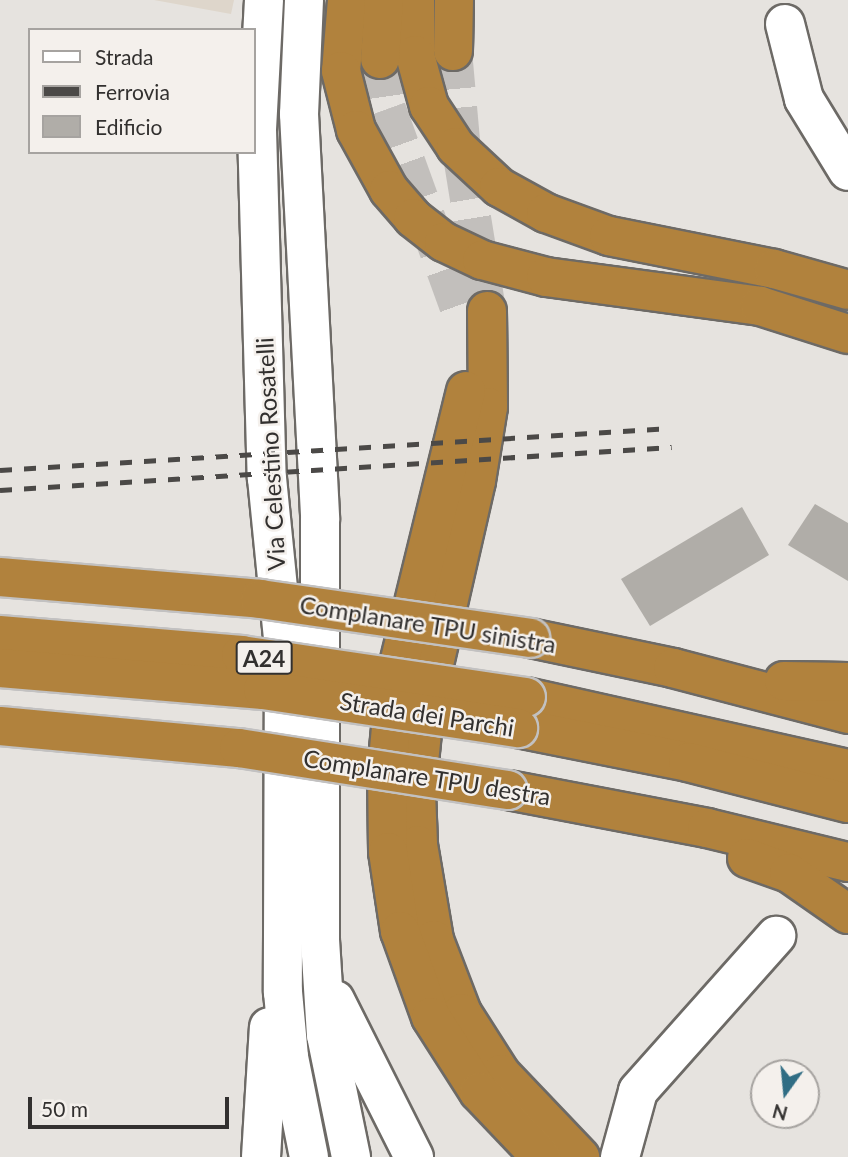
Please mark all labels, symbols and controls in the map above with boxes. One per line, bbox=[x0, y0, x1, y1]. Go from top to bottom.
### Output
legend bbox=[28, 28, 256, 154]
text: Strada bbox=[95, 44, 154, 69]
text: Ferrovia bbox=[95, 79, 170, 104]
text: Edificio bbox=[95, 114, 162, 139]
street label: Via Celestino Rosatelli bbox=[250, 337, 290, 571]
street label: Complanare TPU sinistra bbox=[297, 589, 559, 659]
road number: A24 bbox=[234, 638, 294, 678]
street label: Strada dei Parchi bbox=[338, 686, 516, 742]
street label: Complanare TPU destra bbox=[301, 743, 553, 811]
north arrow bbox=[750, 1059, 820, 1129]
scale bar bbox=[32, 1084, 233, 1128]
text: 50 m bbox=[41, 1096, 88, 1121]
text: N bbox=[770, 1100, 790, 1126]

